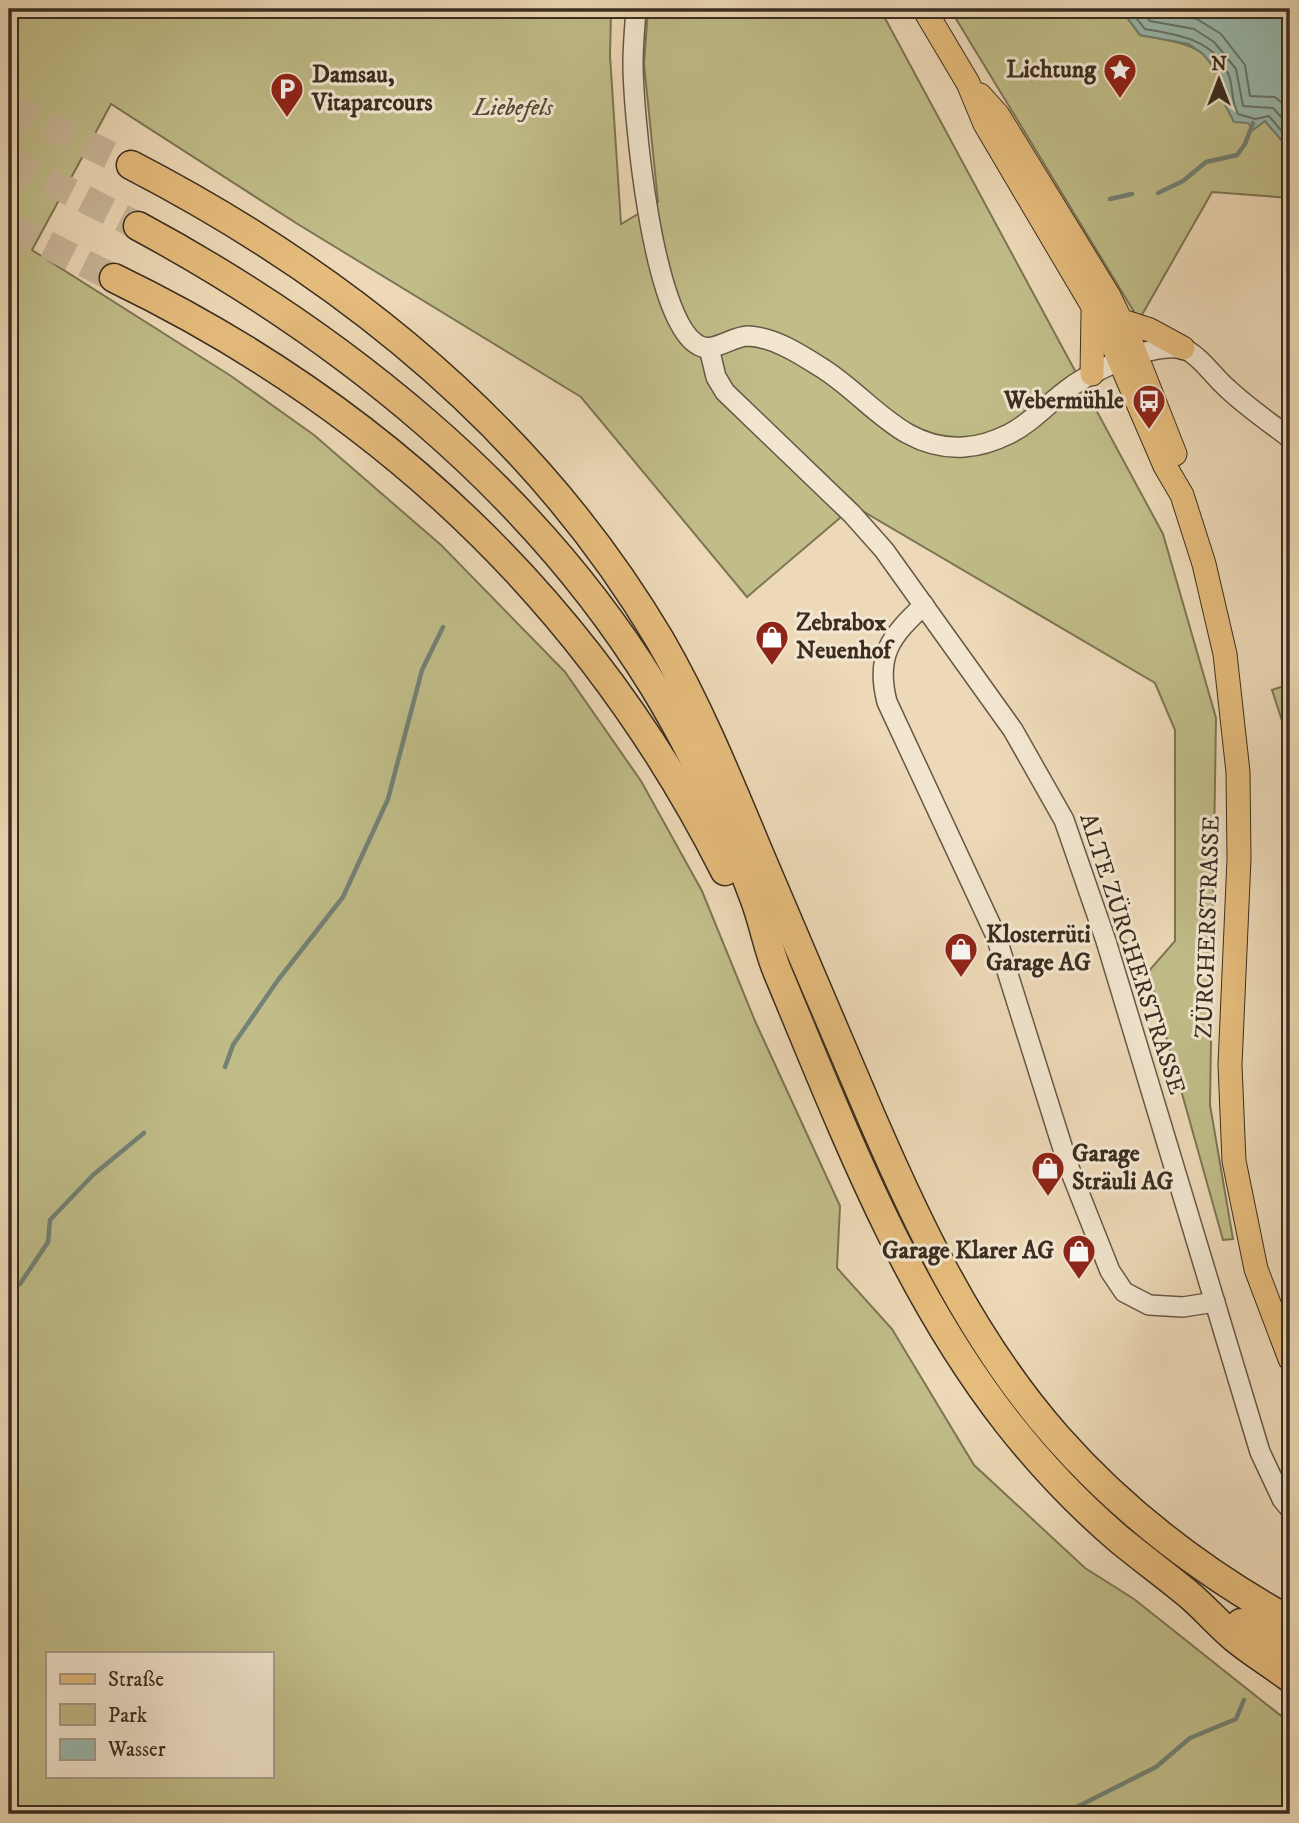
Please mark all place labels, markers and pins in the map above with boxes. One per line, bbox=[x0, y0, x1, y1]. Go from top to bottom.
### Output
place icon: Lichtung bbox=[1101, 51, 1139, 100]
place label: Lichtung bbox=[1006, 55, 1097, 85]
place label: Damsau, Vitaparcours bbox=[311, 60, 433, 118]
parking icon: Damsau, Vitaparcours bbox=[268, 70, 306, 119]
bus stop icon: Webermühle bbox=[1130, 382, 1168, 431]
place label: Webermühle bbox=[1003, 386, 1124, 416]
place label: Zebrabox Neuenhof bbox=[796, 608, 895, 666]
shop icon: Zebrabox Neuenhof bbox=[753, 618, 791, 667]
place label: Klosterrüti Garage AG bbox=[986, 920, 1091, 978]
shop icon: Klosterrüti Garage AG bbox=[942, 930, 980, 979]
place label: Garage Sträuli AG bbox=[1072, 1139, 1174, 1197]
shop icon: Garage Sträuli AG bbox=[1029, 1149, 1067, 1198]
shop icon: Garage Klarer AG bbox=[1060, 1232, 1098, 1281]
place label: Garage Klarer AG bbox=[882, 1236, 1054, 1266]

